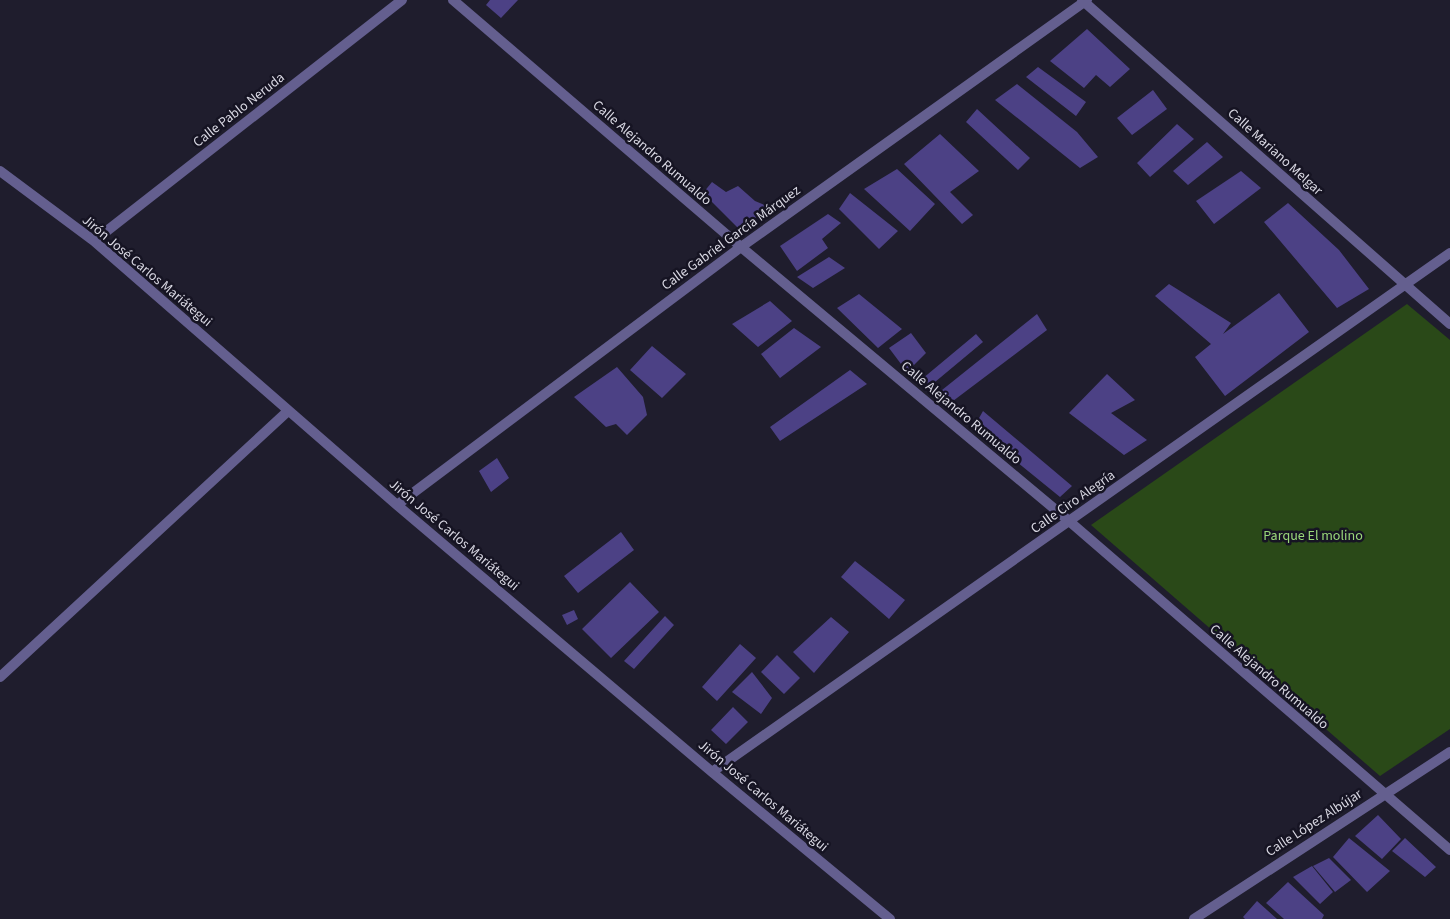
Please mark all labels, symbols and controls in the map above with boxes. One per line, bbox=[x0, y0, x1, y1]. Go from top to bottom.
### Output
street label: Calle Pablo Neruda bbox=[189, 68, 289, 152]
street label: Calle Alejandro Rumualdo bbox=[588, 96, 716, 210]
street label: Calle Mariano Melgar bbox=[1223, 104, 1327, 200]
street label: Calle Gabriel García Márquez bbox=[657, 181, 805, 295]
street label: Jirón José Carlos Mariátegui bbox=[78, 211, 216, 331]
street label: Calle Alejandro Rumualdo bbox=[896, 357, 1026, 469]
street label: Calle Ciro Alegría bbox=[1027, 465, 1119, 539]
street label: Jirón José Carlos Mariátegui bbox=[385, 475, 523, 595]
park label: Parque El molino bbox=[1263, 526, 1363, 546]
street label: Calle Alejandro Rumualdo bbox=[1205, 620, 1333, 734]
street label: Jirón José Carlos Mariátegui bbox=[694, 736, 832, 856]
street label: Calle López Albújar bbox=[1262, 784, 1366, 862]

